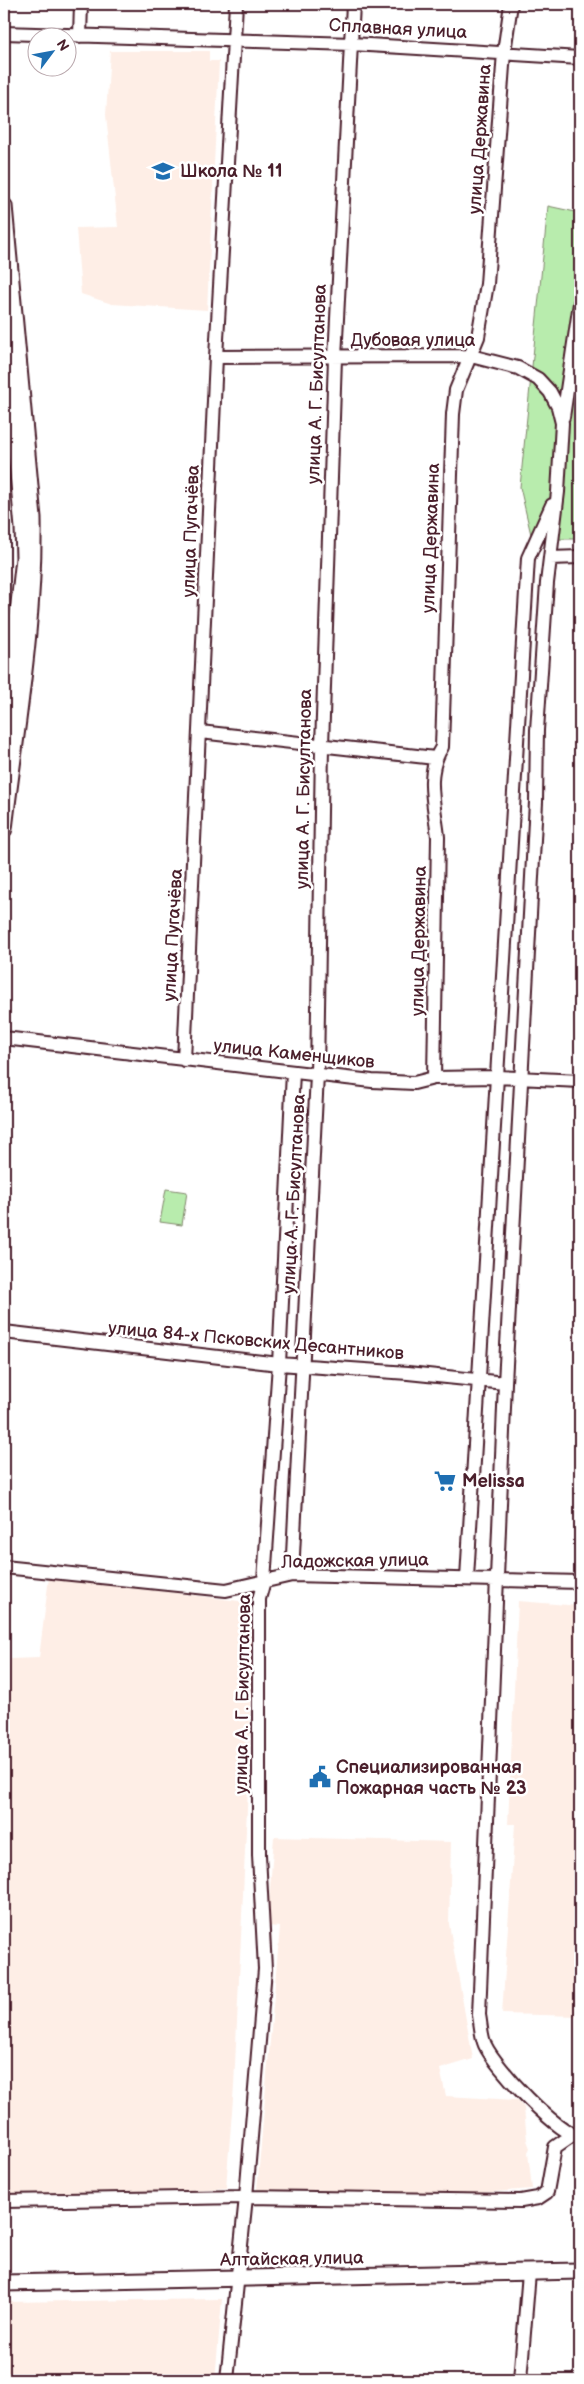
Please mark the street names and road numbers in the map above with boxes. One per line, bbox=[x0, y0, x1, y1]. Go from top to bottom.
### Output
street label: Сплавная улица bbox=[328, 15, 468, 43]
street label: улица Державина bbox=[464, 63, 496, 215]
street label: улица А. Г. Бисултанова bbox=[303, 283, 331, 485]
street label: Дубовая улица bbox=[350, 330, 476, 351]
street label: улица Державина bbox=[418, 462, 444, 614]
street label: улица Пугачёва bbox=[178, 464, 204, 598]
street label: улица А. Г. Бисултанова bbox=[292, 688, 316, 889]
street label: улица Державина bbox=[407, 865, 431, 1016]
street label: улица Пугачёва bbox=[159, 868, 187, 1002]
street label: улица Каменщиков bbox=[212, 1035, 376, 1073]
street label: улица А. Г. Бисултанова bbox=[278, 1093, 310, 1295]
street label: улица 84-х Псковских Десантников bbox=[107, 1318, 405, 1364]
street label: Ладожская улица bbox=[280, 1549, 429, 1573]
street label: улица А. Г. Бисултанова bbox=[231, 1593, 255, 1794]
street label: Алтайская улица bbox=[219, 2247, 364, 2271]

